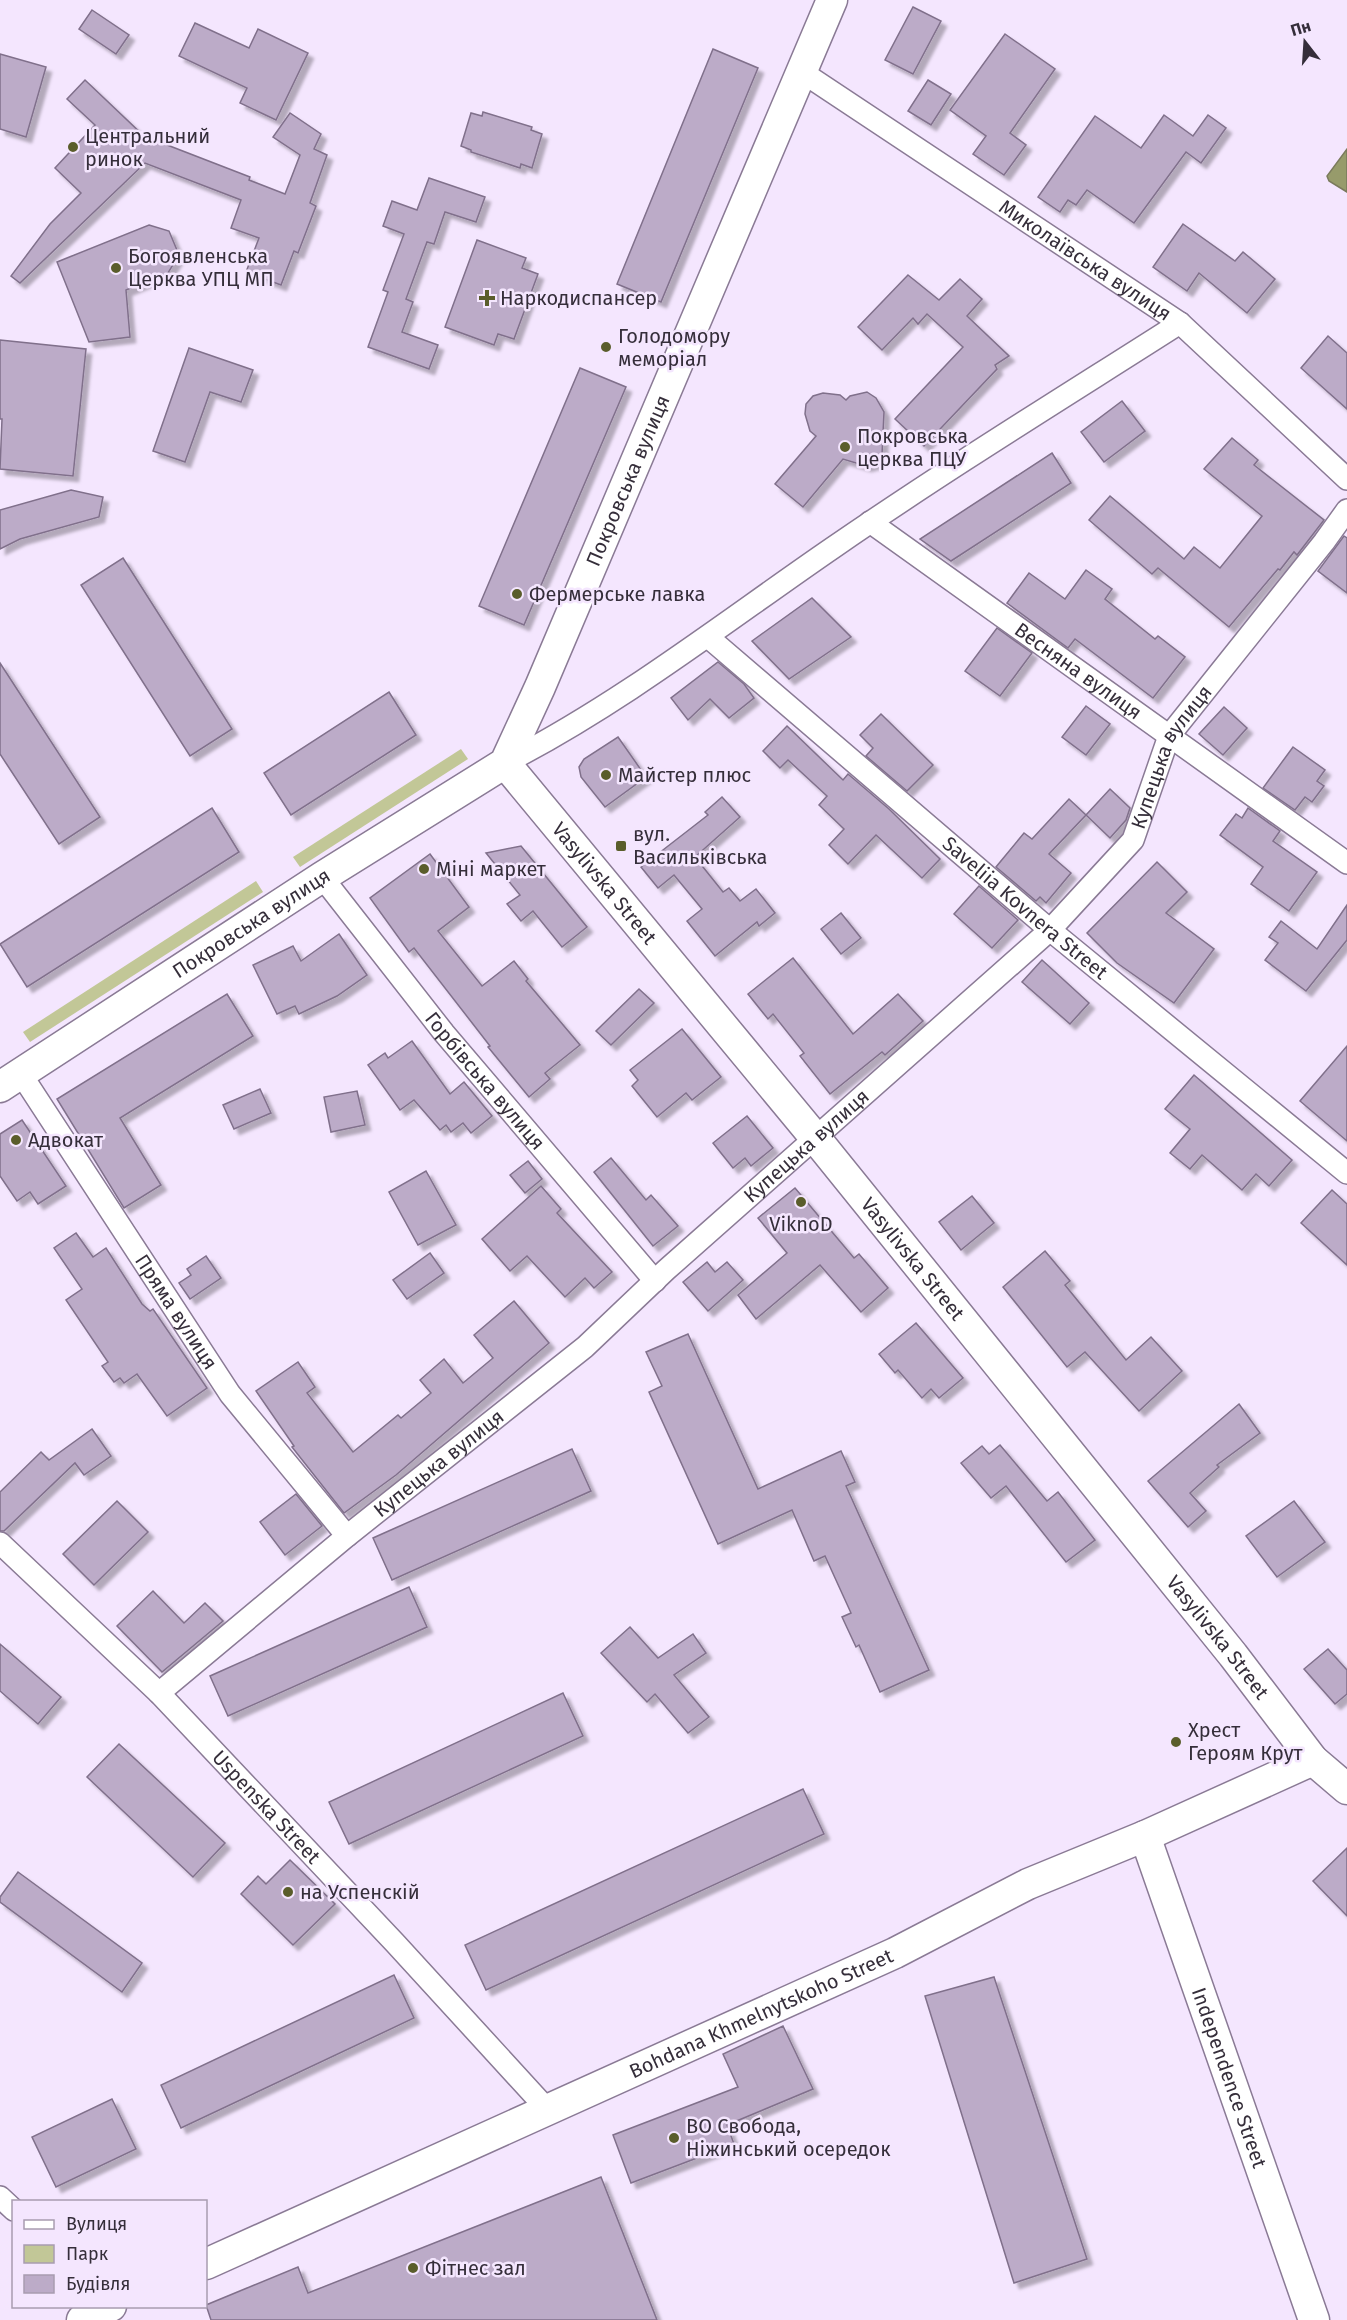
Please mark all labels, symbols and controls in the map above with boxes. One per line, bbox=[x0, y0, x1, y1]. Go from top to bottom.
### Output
north arrow bbox=[1275, 12, 1335, 72]
text: Пн bbox=[1288, 16, 1313, 40]
place label: Центральний ринок bbox=[85, 124, 210, 171]
marker: Центральний ринок bbox=[66, 140, 80, 154]
street label: Миколаївська вулиця bbox=[995, 194, 1176, 326]
place label: Богоявленська Церква УПЦ МП bbox=[128, 244, 274, 291]
marker: Богоявленська Церква УПЦ МП bbox=[109, 261, 123, 275]
place label: Наркодиспансер bbox=[500, 286, 657, 310]
marker: Наркодиспансер bbox=[478, 289, 496, 307]
place label: Голодомору меморіал bbox=[618, 324, 730, 371]
marker: Голодомору меморіал bbox=[599, 340, 613, 354]
street label: Покровська вулиця bbox=[581, 391, 675, 570]
place label: Покровська церква ПЦУ bbox=[857, 424, 968, 471]
marker: Покровська церква ПЦУ bbox=[838, 440, 852, 454]
place label: Фермерське лавка bbox=[529, 582, 705, 606]
marker: Фермерське лавка bbox=[510, 587, 524, 601]
street label: Весняна вулиця bbox=[1010, 617, 1146, 724]
street label: Купецька вулиця bbox=[1126, 680, 1217, 832]
place label: Майстер плюс bbox=[618, 763, 751, 787]
marker: Майстер плюс bbox=[599, 768, 613, 782]
street label: Vasylivska Street bbox=[547, 817, 662, 950]
place label: вул. Васильківська bbox=[633, 822, 768, 869]
street label: Saveliia Kovnera Street bbox=[938, 831, 1113, 985]
marker: вул. Васильківська bbox=[614, 839, 628, 853]
place label: Міні маркет bbox=[436, 857, 547, 881]
marker: Міні маркет bbox=[417, 862, 431, 876]
street label: Покровська вулиця bbox=[168, 863, 335, 983]
street label: Горбівська вулиця bbox=[420, 1007, 550, 1155]
street label: Купецька вулиця bbox=[739, 1084, 874, 1208]
place label: Адвокат bbox=[28, 1128, 104, 1152]
marker: Адвокат bbox=[9, 1133, 23, 1147]
street label: Vasylivska Street bbox=[856, 1193, 970, 1326]
marker: ViknoD bbox=[794, 1195, 808, 1209]
place label: ViknoD bbox=[769, 1212, 833, 1236]
street label: Пряма вулиця bbox=[130, 1250, 223, 1374]
street label: Купецька вулиця bbox=[369, 1404, 509, 1522]
street label: Vasylivska Street bbox=[1162, 1571, 1275, 1704]
place label: Хрест Героям Крут bbox=[1188, 1718, 1304, 1765]
marker: Хрест Героям Крут bbox=[1169, 1735, 1183, 1749]
street label: Uspenska Street bbox=[207, 1745, 326, 1869]
place label: на Успенскій bbox=[300, 1880, 420, 1904]
marker: на Успенскій bbox=[281, 1885, 295, 1899]
street label: Bohdana Khmelnytskoho Street bbox=[626, 1943, 897, 2083]
street label: Independence Street bbox=[1187, 1984, 1272, 2172]
place label: ВО Свобода, Ніжинський осередок bbox=[686, 2114, 891, 2161]
marker: ВО Свобода, Ніжинський осередок bbox=[667, 2131, 681, 2145]
legend bbox=[12, 2200, 207, 2308]
text: Вулиця bbox=[66, 2213, 127, 2235]
text: Парк bbox=[66, 2243, 109, 2265]
place label: Фітнес зал bbox=[425, 2256, 526, 2280]
marker: Фітнес зал bbox=[406, 2261, 420, 2275]
text: Будівля bbox=[66, 2273, 130, 2295]

